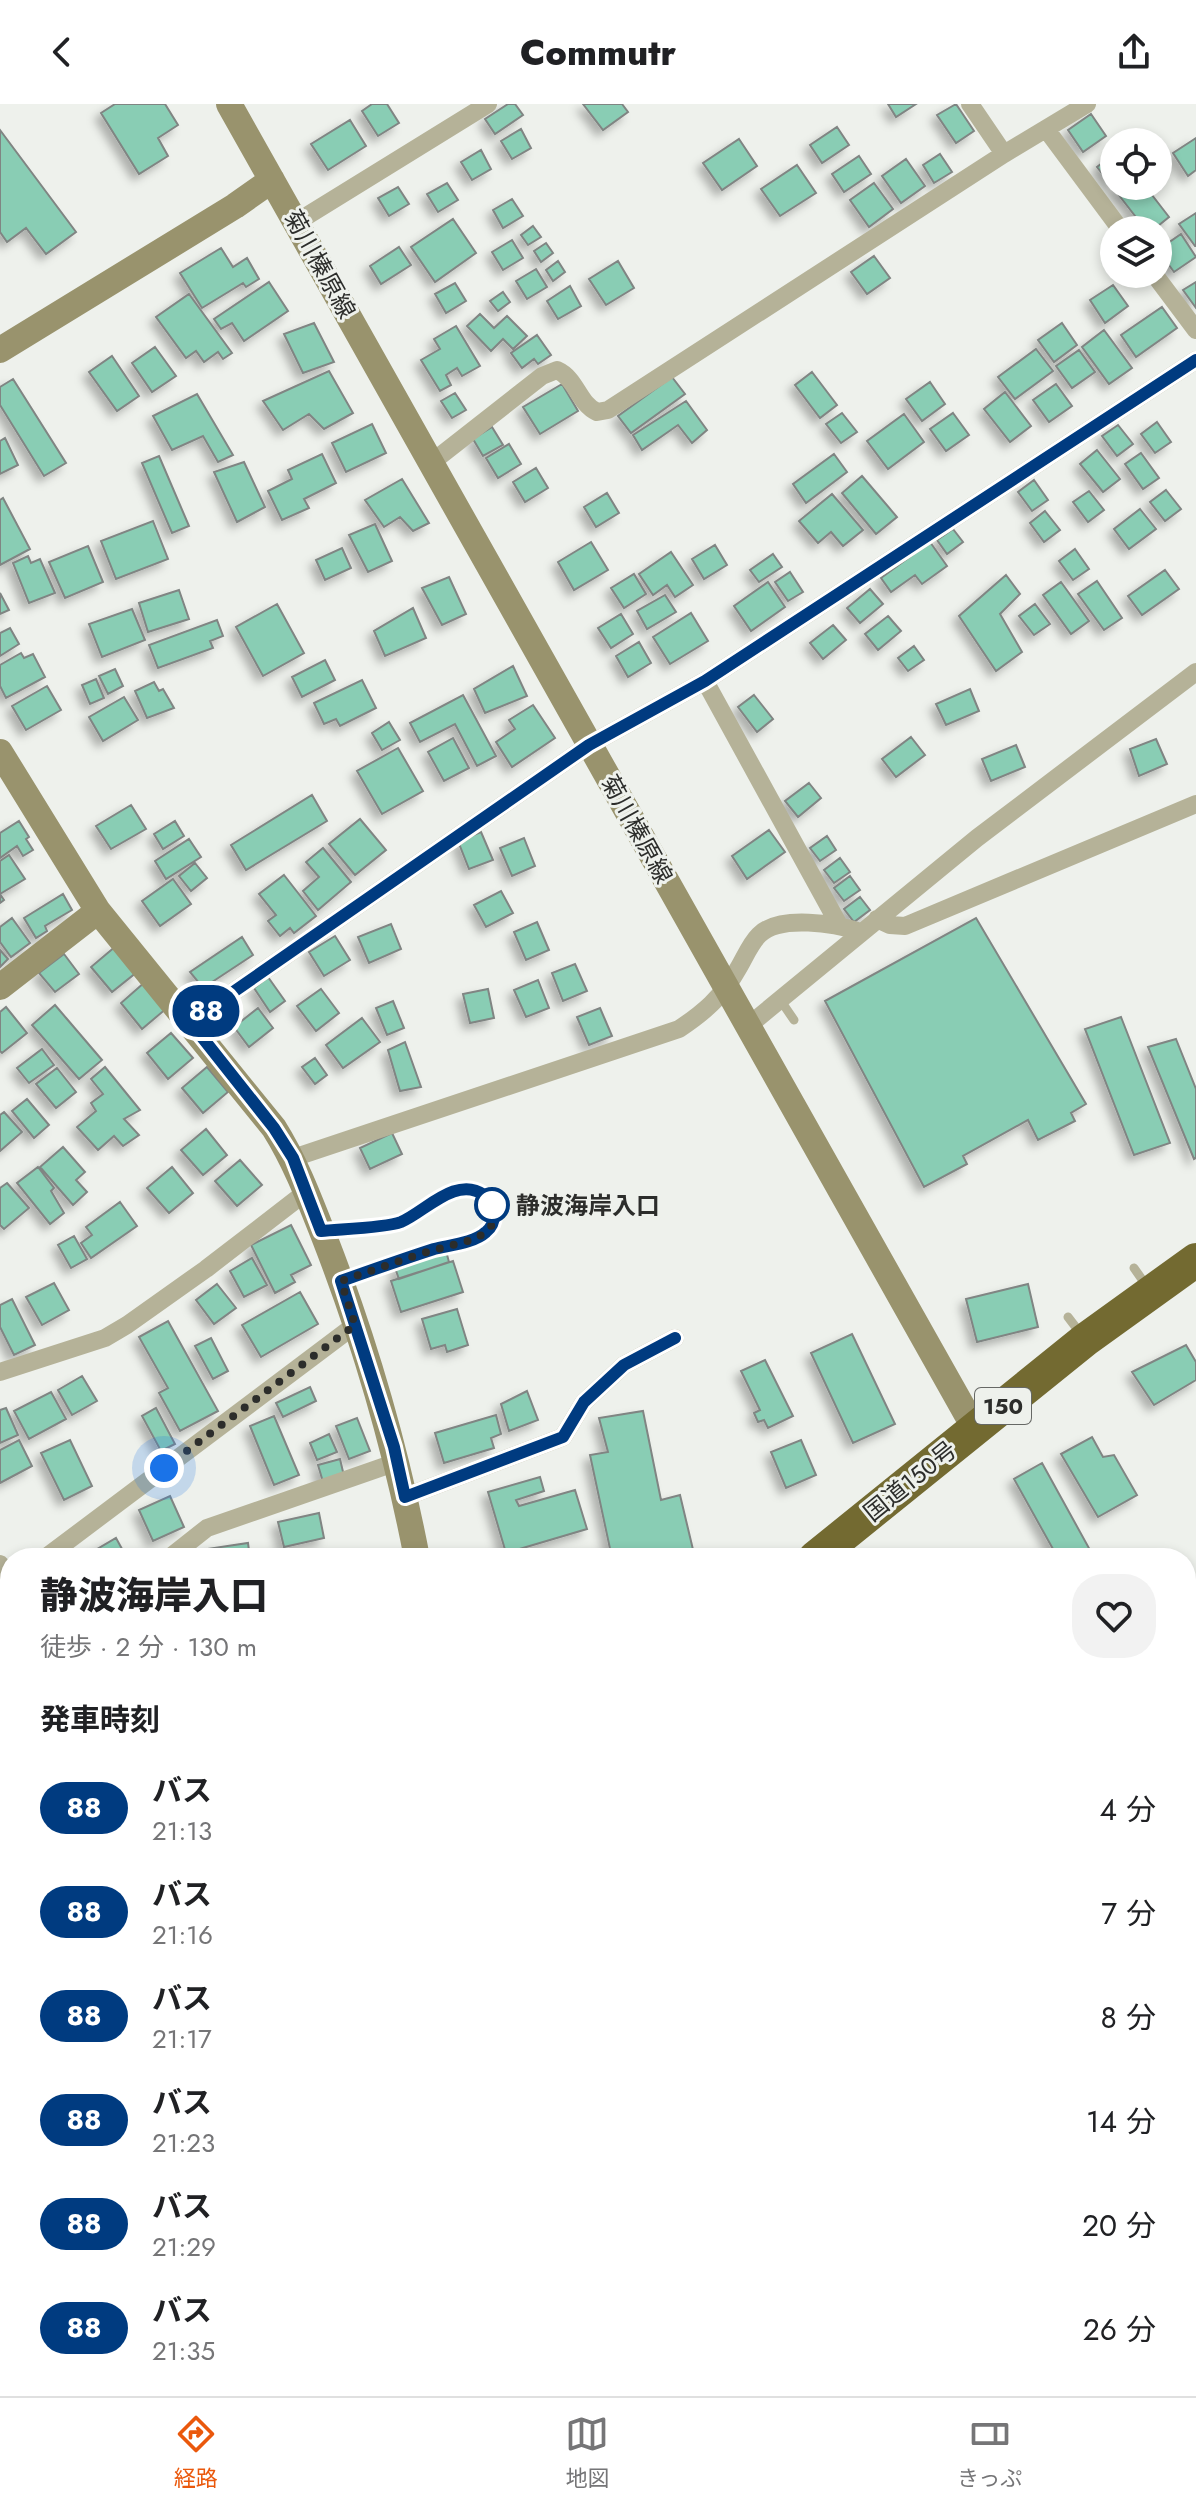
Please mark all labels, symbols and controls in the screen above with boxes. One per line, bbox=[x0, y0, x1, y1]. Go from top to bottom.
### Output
text: Commutr bbox=[520, 26, 676, 78]
icon: back bbox=[40, 30, 84, 74]
icon: share bbox=[1112, 30, 1156, 74]
map controls bbox=[1100, 128, 1172, 288]
button: locate bbox=[1100, 128, 1172, 200]
street label: 菊川榛原線 bbox=[276, 203, 364, 325]
button: layers bbox=[1100, 216, 1172, 288]
street label: 菊川榛原線 bbox=[593, 768, 681, 890]
line badge: 88 bbox=[170, 985, 242, 1037]
text: 88 bbox=[188, 990, 224, 1031]
marker: 静波海岸入口 bbox=[475, 1188, 509, 1222]
place label: 静波海岸入口 bbox=[516, 1188, 660, 1223]
road number: 150 bbox=[975, 1388, 1031, 1424]
street label: 国道150号 bbox=[856, 1433, 964, 1529]
your location bbox=[144, 1448, 184, 1488]
text: 静波海岸入口 bbox=[40, 1568, 268, 1623]
button: heart bbox=[1072, 1574, 1156, 1658]
text: 徒歩 · 2 分 · 130 m bbox=[40, 1628, 257, 1666]
text: 発車時刻 bbox=[40, 1698, 160, 1741]
text: バス bbox=[152, 1769, 212, 1812]
text: 88 bbox=[66, 1787, 102, 1828]
text: 4 分 bbox=[1100, 1788, 1156, 1831]
text: 21:13 bbox=[152, 1812, 212, 1850]
text: バス bbox=[152, 1873, 212, 1916]
text: 88 bbox=[66, 1891, 102, 1932]
text: 7 分 bbox=[1101, 1892, 1156, 1935]
text: 21:16 bbox=[152, 1916, 213, 1954]
text: バス bbox=[152, 1977, 212, 2020]
text: 88 bbox=[66, 1995, 102, 2036]
text: 8 分 bbox=[1101, 1996, 1156, 2039]
text: 21:17 bbox=[152, 2020, 212, 2058]
text: バス bbox=[152, 2081, 212, 2124]
text: 88 bbox=[66, 2099, 102, 2140]
text: 14 分 bbox=[1086, 2100, 1156, 2143]
text: 21:23 bbox=[152, 2124, 215, 2162]
text: バス bbox=[152, 2185, 212, 2228]
text: 88 bbox=[66, 2203, 102, 2244]
text: 20 分 bbox=[1082, 2204, 1156, 2247]
text: 21:29 bbox=[152, 2228, 216, 2266]
text: バス bbox=[152, 2289, 212, 2332]
text: 88 bbox=[66, 2307, 102, 2348]
text: 26 分 bbox=[1083, 2308, 1156, 2351]
text: 21:35 bbox=[152, 2332, 215, 2370]
tab: 経路 bbox=[174, 2412, 218, 2494]
tab: 地図 bbox=[565, 2412, 609, 2494]
tab: きっぷ bbox=[957, 2412, 1022, 2494]

